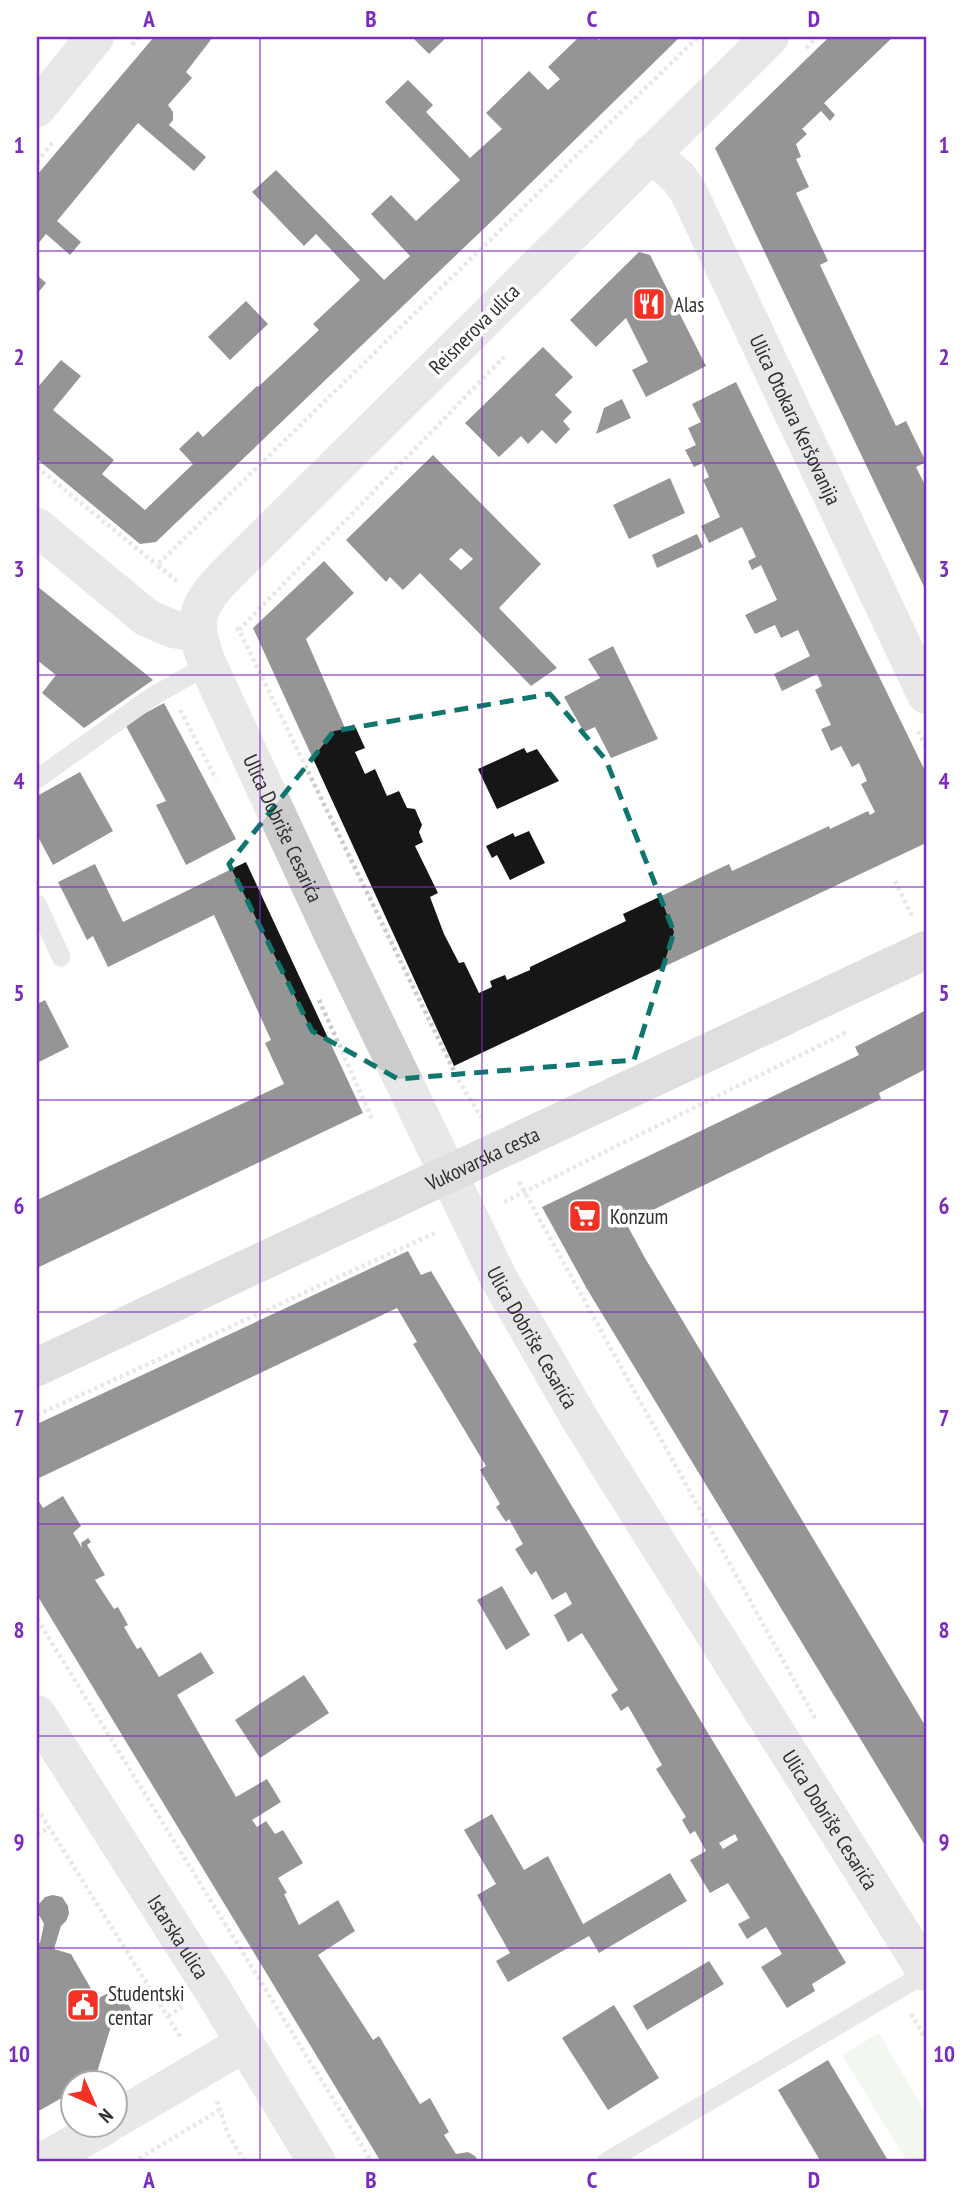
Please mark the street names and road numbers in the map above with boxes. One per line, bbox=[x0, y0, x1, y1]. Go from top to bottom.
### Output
street label: Reisnerova ulica bbox=[423, 278, 525, 380]
street label: Ulica Otokara Keršovanija bbox=[744, 330, 848, 509]
street label: Ulica Dobriše Cesarića bbox=[238, 750, 329, 906]
street label: Vukovarska cesta bbox=[420, 1120, 544, 1197]
street label: Ulica Dobriše Cesarića bbox=[481, 1262, 584, 1413]
street label: Ulica Dobriše Cesarića bbox=[777, 1745, 884, 1894]
street label: Istarska ulica bbox=[142, 1890, 216, 1984]

